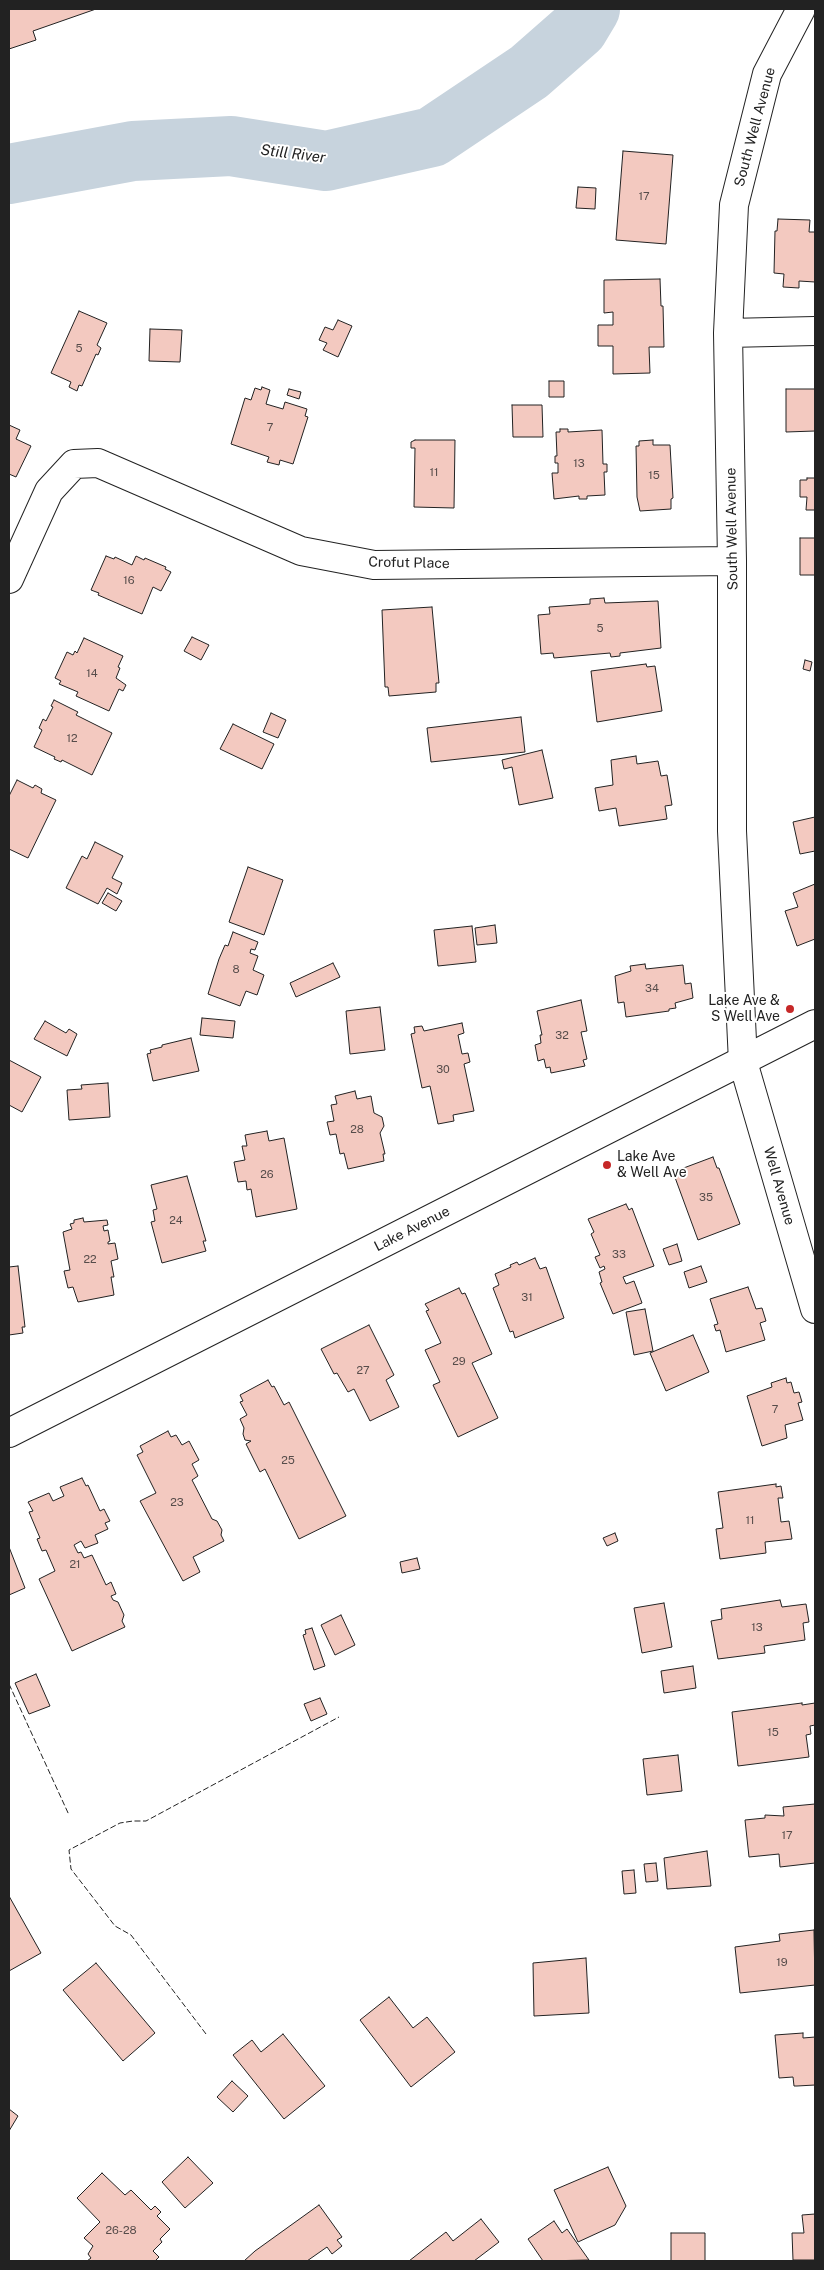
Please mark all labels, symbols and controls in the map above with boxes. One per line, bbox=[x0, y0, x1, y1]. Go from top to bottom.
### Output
street label: South Well Avenue bbox=[731, 66, 779, 188]
water label: Still River bbox=[259, 141, 327, 167]
house number: 17 bbox=[638, 190, 650, 204]
house number: 5 bbox=[75, 342, 83, 356]
house number: 7 bbox=[267, 421, 273, 435]
house number: 13 bbox=[573, 457, 585, 471]
house number: 11 bbox=[430, 466, 438, 480]
street label: South Well Avenue bbox=[723, 468, 741, 590]
house number: 15 bbox=[648, 469, 660, 483]
street label: Crofut Place bbox=[368, 554, 450, 572]
house number: 16 bbox=[123, 574, 135, 588]
house number: 5 bbox=[596, 622, 604, 636]
house number: 14 bbox=[86, 667, 98, 681]
house number: 12 bbox=[66, 732, 78, 746]
house number: 8 bbox=[232, 963, 240, 977]
house number: 34 bbox=[645, 982, 659, 996]
place label: Lake Ave & S Well Ave bbox=[708, 993, 780, 1026]
marker: Lake Ave & S Well Ave bbox=[784, 1003, 796, 1015]
house number: 32 bbox=[555, 1029, 569, 1043]
house number: 30 bbox=[436, 1063, 450, 1077]
house number: 28 bbox=[350, 1123, 364, 1137]
street label: Well Avenue bbox=[760, 1145, 798, 1227]
place label: Lake Ave & Well Ave bbox=[617, 1149, 687, 1182]
marker: Lake Ave & Well Ave bbox=[601, 1159, 613, 1171]
house number: 26 bbox=[260, 1168, 274, 1182]
house number: 35 bbox=[699, 1191, 713, 1205]
street label: Lake Avenue bbox=[371, 1203, 453, 1255]
house number: 24 bbox=[169, 1214, 183, 1228]
house number: 33 bbox=[612, 1248, 626, 1262]
house number: 22 bbox=[83, 1253, 97, 1267]
house number: 31 bbox=[521, 1291, 533, 1305]
house number: 29 bbox=[452, 1355, 466, 1369]
house number: 27 bbox=[356, 1364, 370, 1378]
house number: 7 bbox=[772, 1403, 778, 1417]
house number: 25 bbox=[281, 1454, 295, 1468]
house number: 23 bbox=[170, 1496, 184, 1510]
house number: 11 bbox=[746, 1514, 754, 1528]
house number: 21 bbox=[69, 1558, 81, 1572]
house number: 13 bbox=[751, 1621, 763, 1635]
house number: 15 bbox=[767, 1726, 779, 1740]
house number: 17 bbox=[781, 1829, 793, 1843]
house number: 19 bbox=[776, 1956, 788, 1970]
house number: 26-28 bbox=[105, 2224, 137, 2238]

